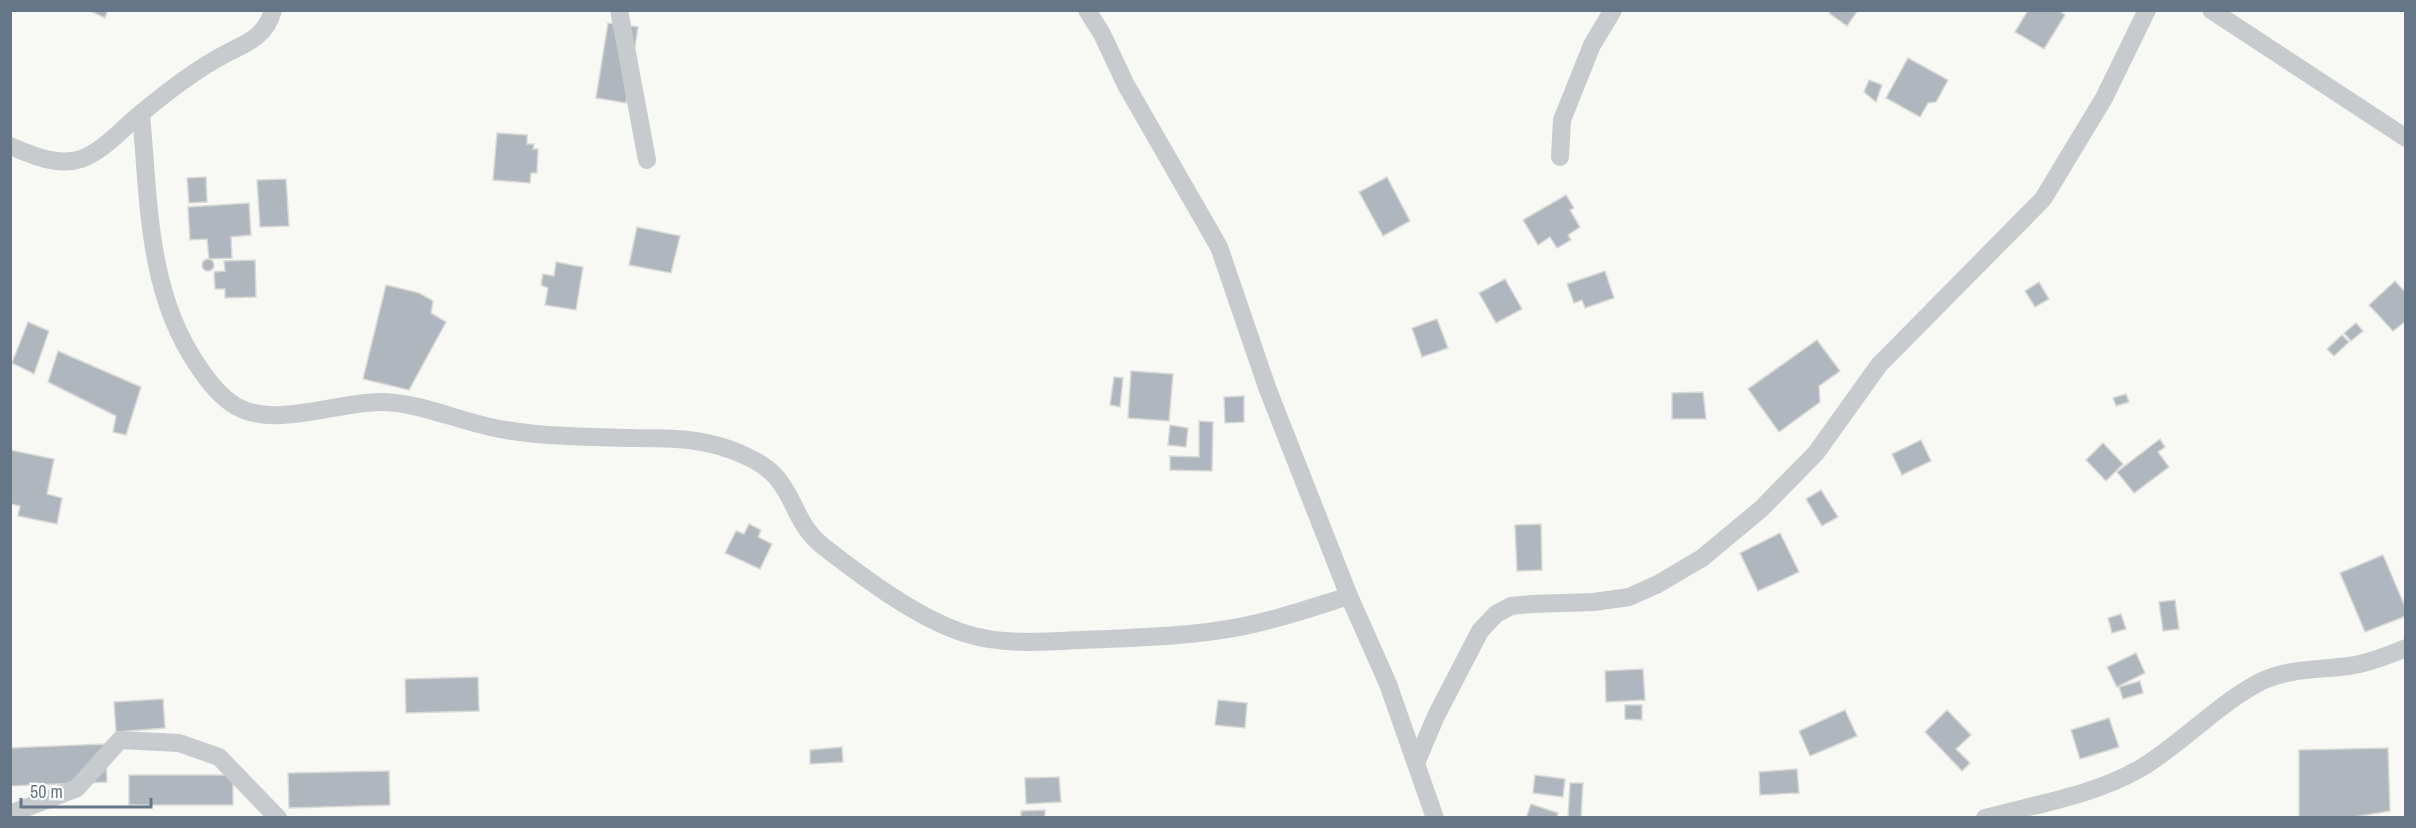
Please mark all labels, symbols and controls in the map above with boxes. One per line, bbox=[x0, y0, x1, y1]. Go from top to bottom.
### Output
scale bar bbox=[21, 771, 152, 809]
text: 50 m bbox=[30, 779, 63, 804]

